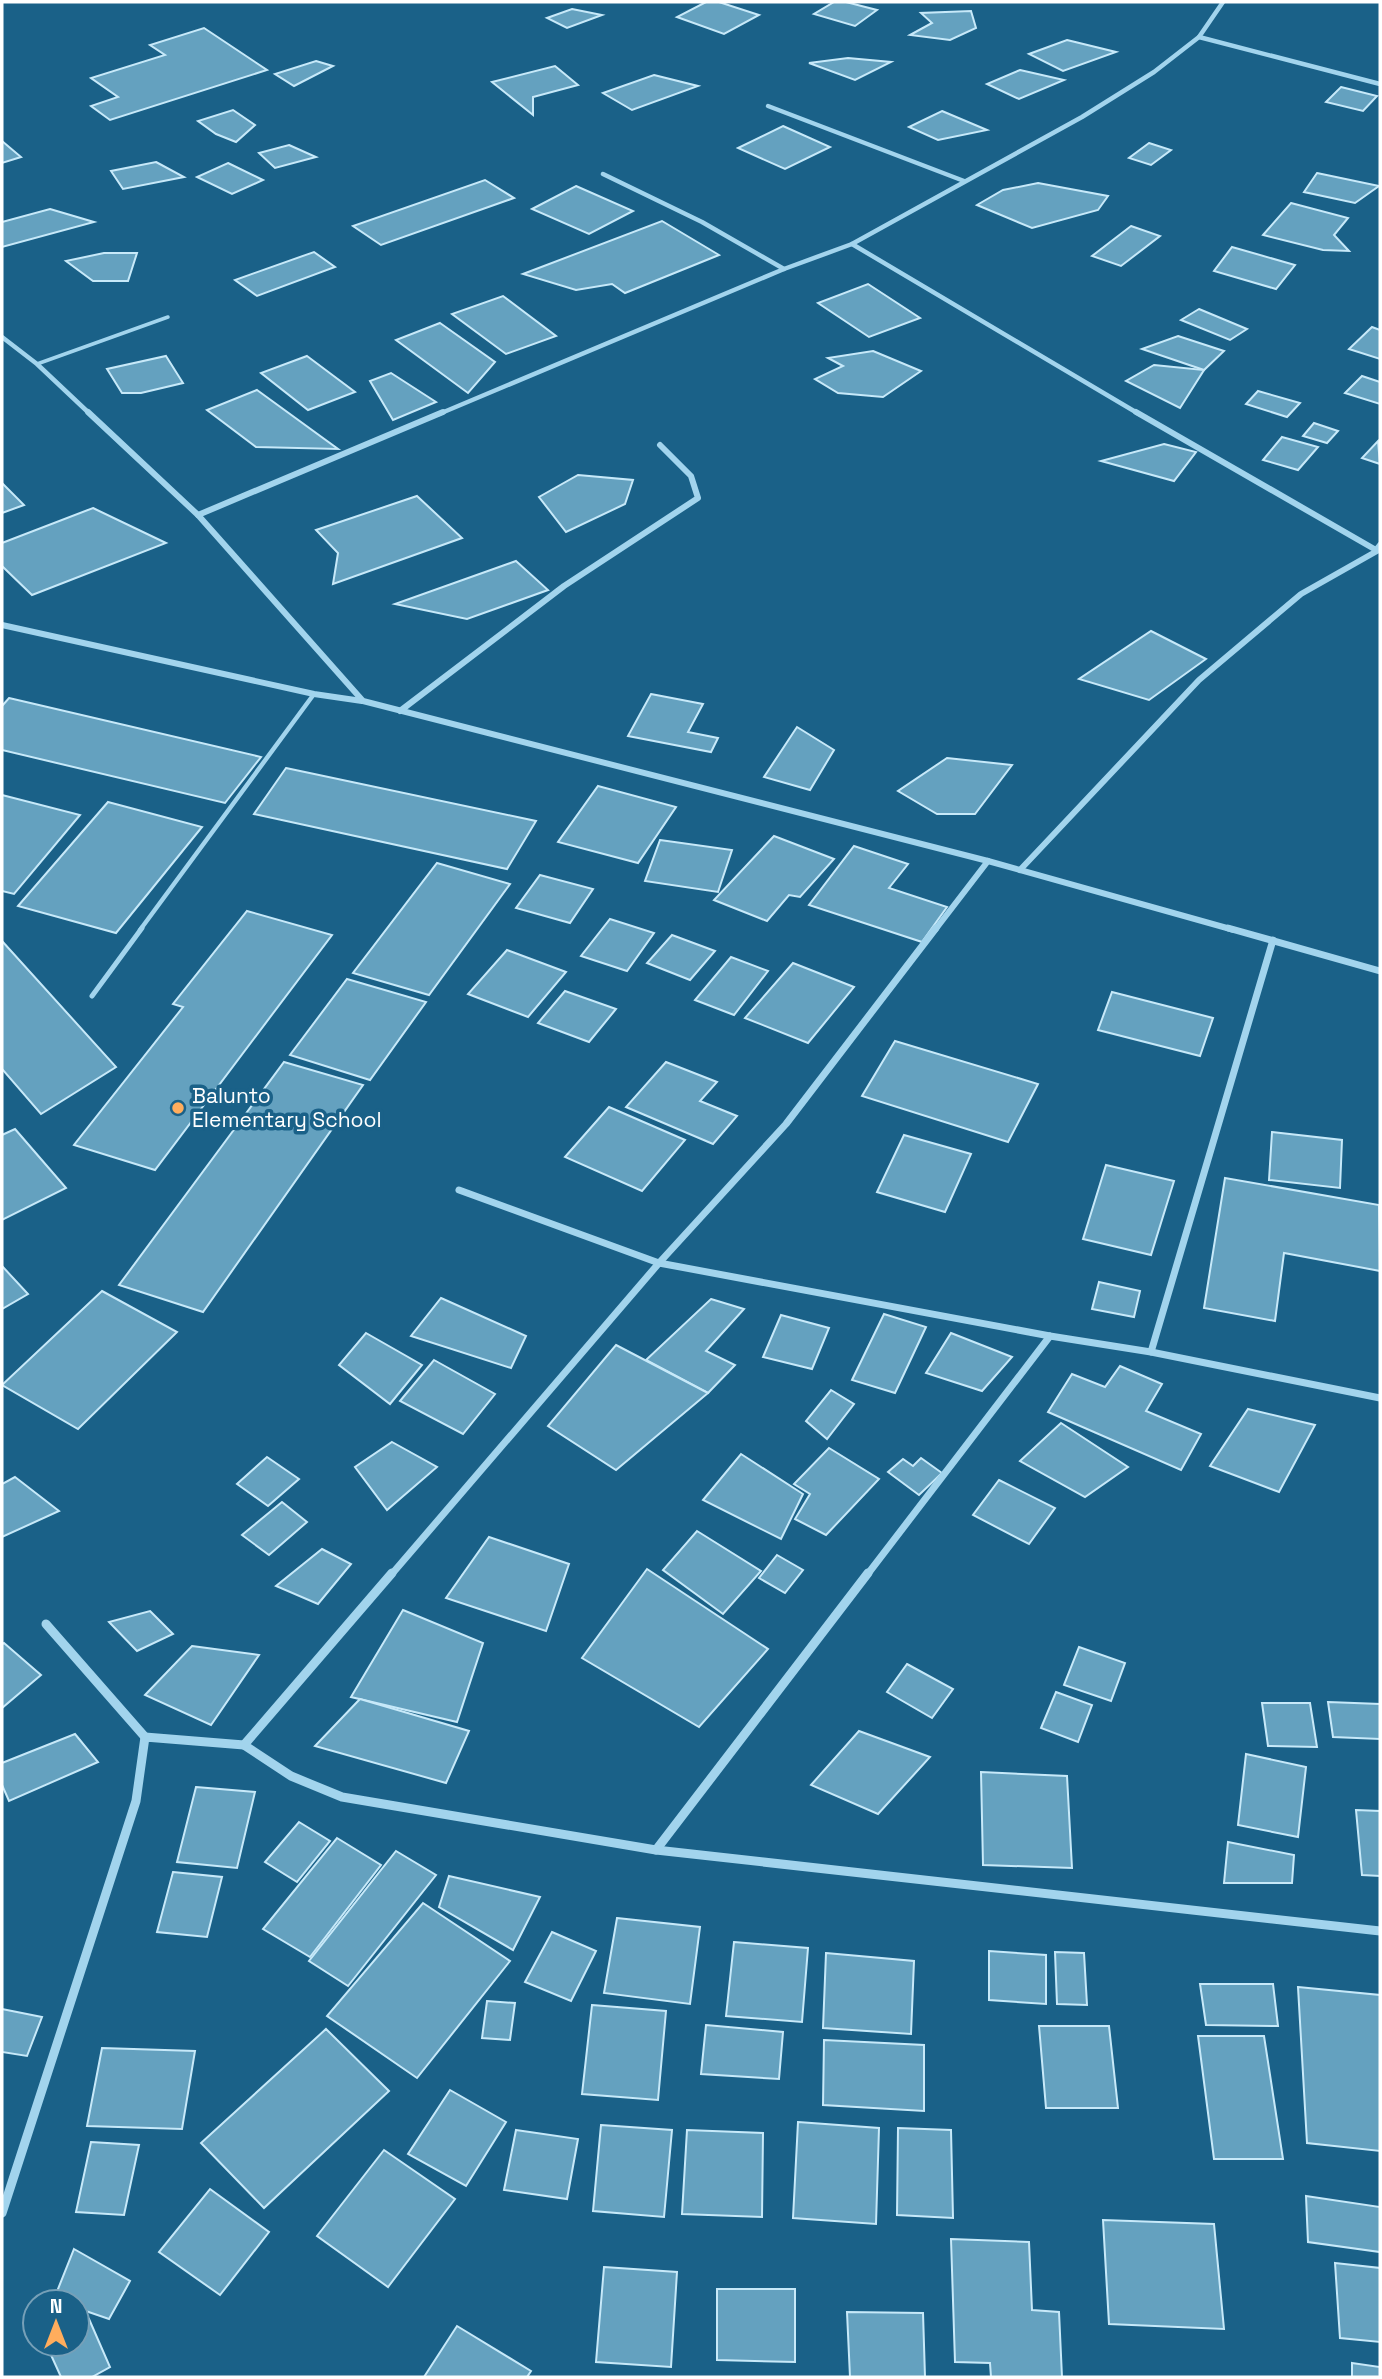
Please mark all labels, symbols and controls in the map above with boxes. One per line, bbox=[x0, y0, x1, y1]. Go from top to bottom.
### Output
place label: Balunto Elementary School bbox=[192, 1082, 382, 1133]
marker: Balunto Elementary School bbox=[170, 1100, 186, 1116]
north arrow bbox=[21, 2288, 91, 2358]
text: N bbox=[50, 2294, 62, 2319]

